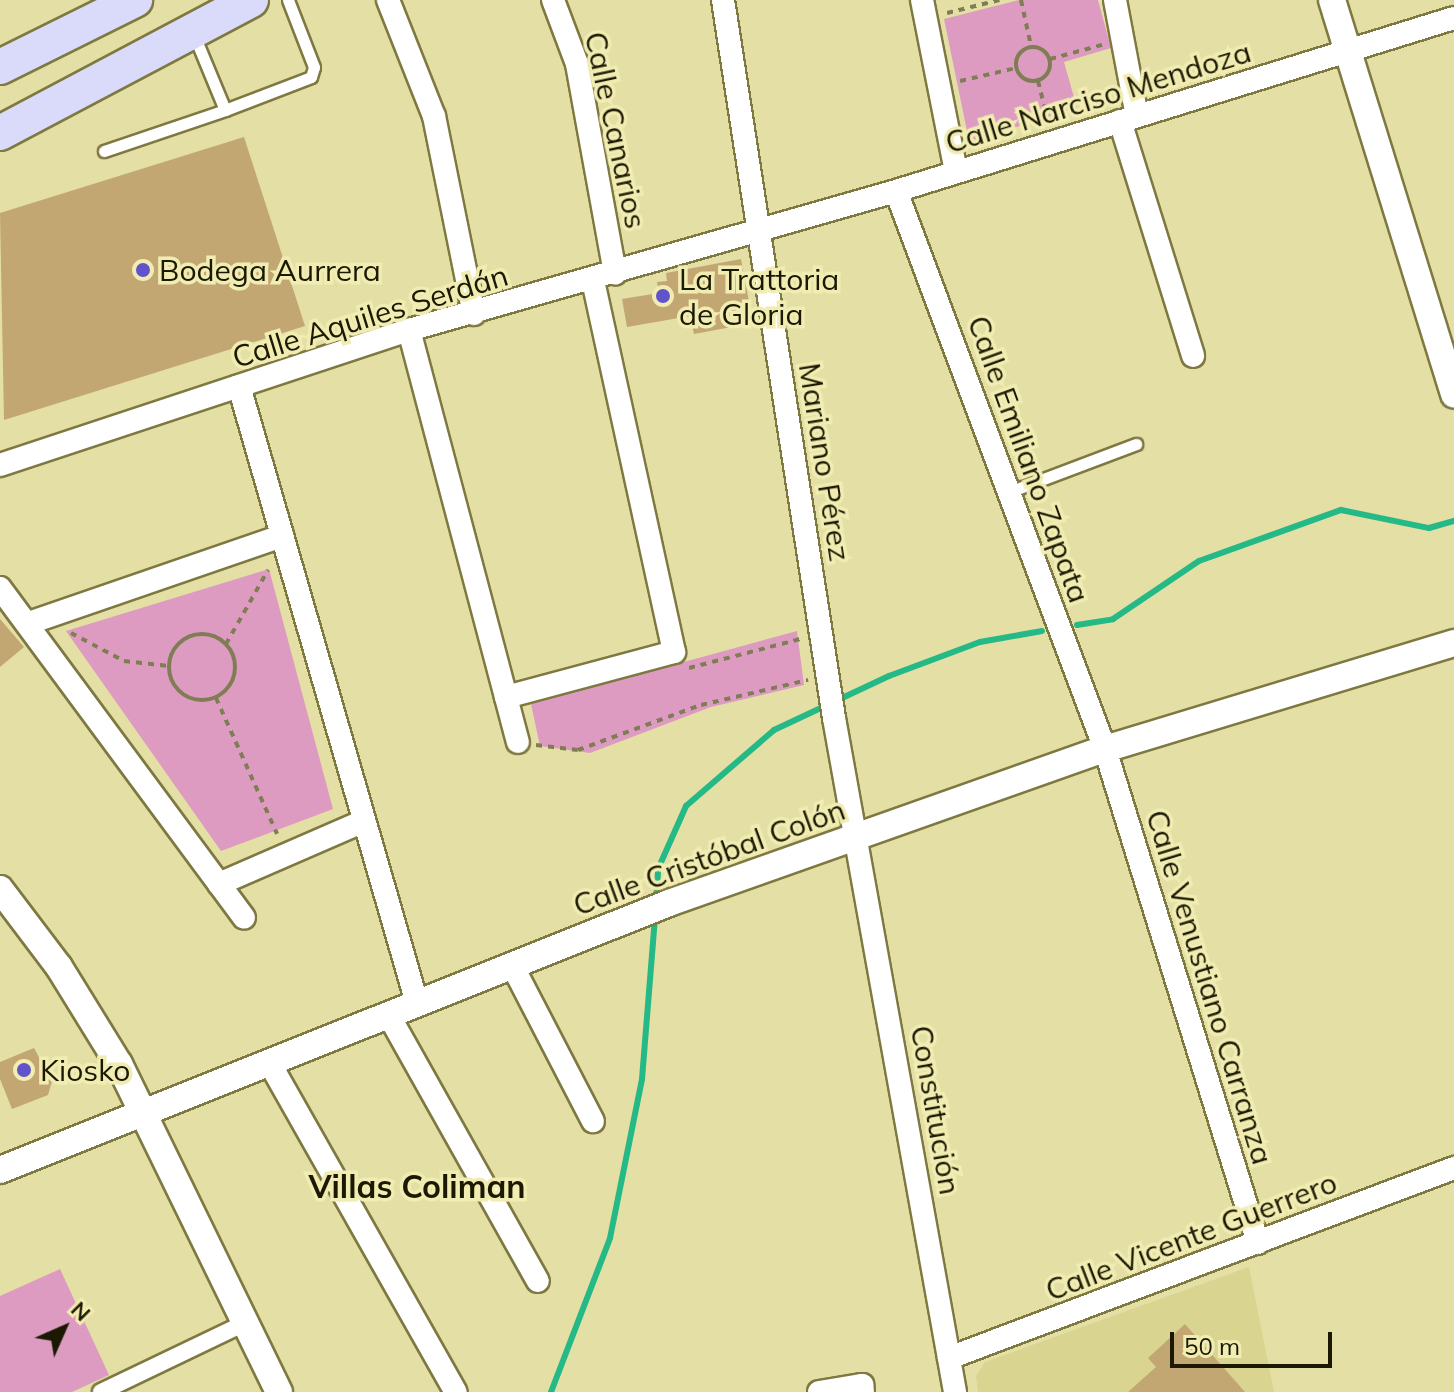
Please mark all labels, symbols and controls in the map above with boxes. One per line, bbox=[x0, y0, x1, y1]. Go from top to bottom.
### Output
street label: Calle Canarios bbox=[578, 28, 654, 232]
street label: Calle Narciso Mendoza bbox=[941, 33, 1255, 161]
place label: Bodega Aurrera bbox=[159, 252, 381, 288]
street label: Calle Aquiles Serdán bbox=[228, 257, 512, 375]
marker: Bodega Aurrera bbox=[134, 261, 152, 279]
place label: La Trattoria de Gloria bbox=[679, 261, 839, 332]
marker: La Trattoria de Gloria bbox=[654, 287, 672, 305]
street label: Calle Emiliano Zapata bbox=[960, 311, 1098, 607]
street label: Mariano Pérez bbox=[792, 360, 858, 564]
street label: Calle Cristóbal Colón bbox=[568, 791, 850, 923]
street label: Calle Venustiano Carranza bbox=[1139, 806, 1281, 1168]
street label: Constitución bbox=[903, 1023, 969, 1197]
place label: Kiosko bbox=[40, 1052, 130, 1088]
marker: Kiosko bbox=[15, 1061, 33, 1079]
street label: Calle Vicente Guerrero bbox=[1040, 1164, 1342, 1308]
district label: Villas Coliman bbox=[308, 1167, 526, 1205]
north arrow bbox=[24, 1288, 104, 1368]
text: N bbox=[65, 1295, 97, 1327]
scale bar bbox=[1174, 1316, 1336, 1366]
text: 50 m bbox=[1184, 1331, 1240, 1361]

